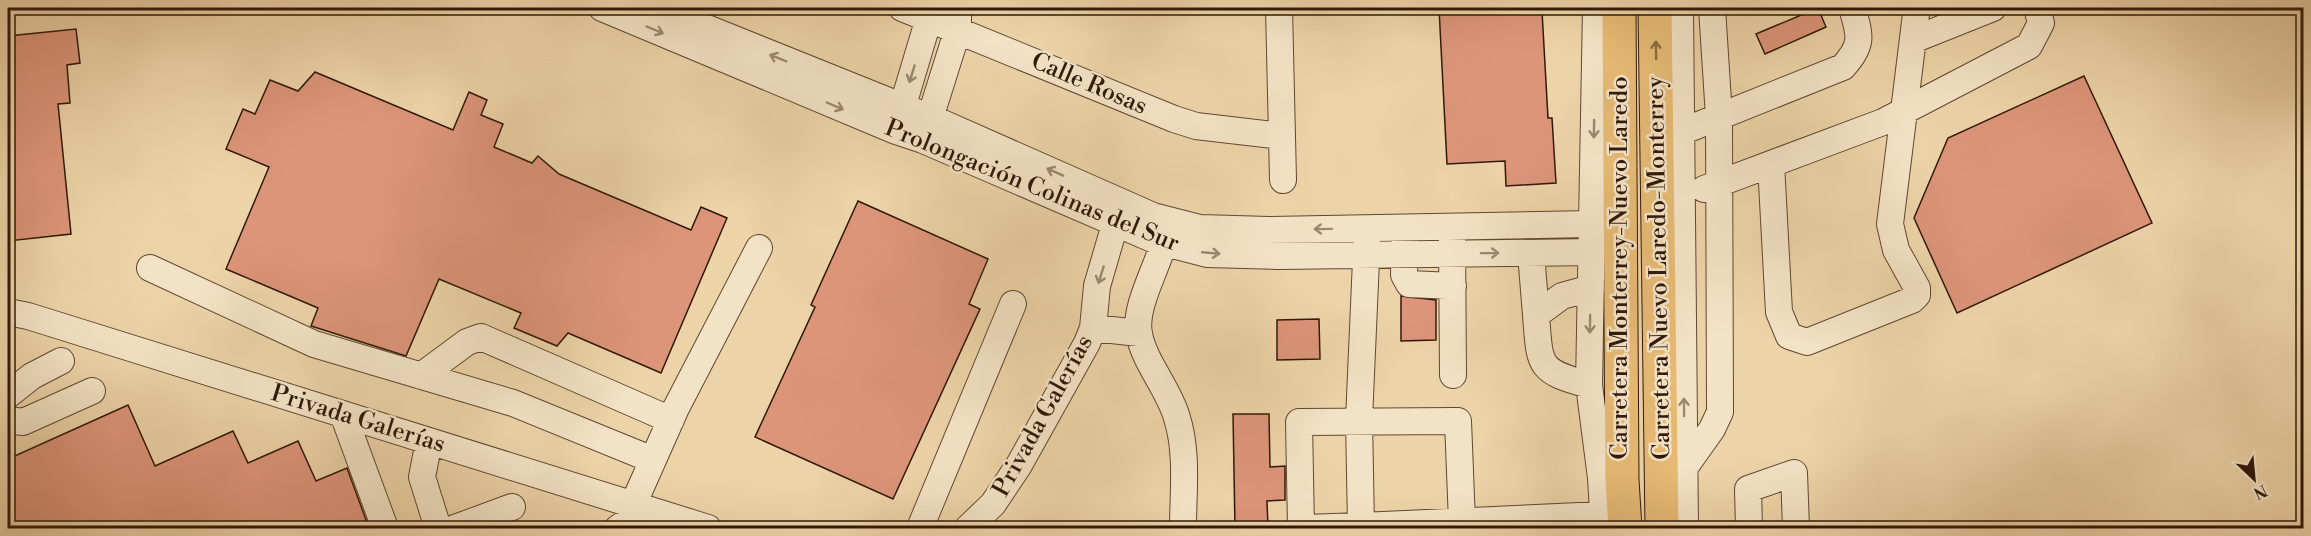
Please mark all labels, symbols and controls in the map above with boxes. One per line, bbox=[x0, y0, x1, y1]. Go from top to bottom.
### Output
one-way arrow bbox=[646, 25, 664, 37]
one-way arrow bbox=[1650, 41, 1662, 61]
street label: Calle Rosas bbox=[1027, 46, 1151, 122]
one-way arrow bbox=[769, 52, 788, 63]
one-way arrow bbox=[906, 64, 917, 83]
street label: Carretera Monterrey-Nuevo Laredo bbox=[1605, 76, 1635, 460]
street label: Carretera Nuevo Laredo-Monterrey bbox=[1641, 76, 1677, 460]
one-way arrow bbox=[826, 101, 844, 112]
street label: Prolongación Colinas del Sur bbox=[880, 113, 1184, 259]
one-way arrow bbox=[1588, 118, 1600, 138]
one-way arrow bbox=[1047, 166, 1065, 177]
one-way arrow bbox=[1314, 223, 1334, 234]
one-way arrow bbox=[1480, 247, 1500, 259]
one-way arrow bbox=[1201, 248, 1221, 259]
one-way arrow bbox=[1095, 265, 1106, 284]
one-way arrow bbox=[1584, 313, 1596, 333]
street label: Privada Galerías bbox=[986, 330, 1100, 502]
street label: Privada Galerías bbox=[267, 378, 449, 460]
one-way arrow bbox=[1678, 398, 1690, 418]
north arrow bbox=[2224, 449, 2284, 509]
text: N bbox=[2250, 480, 2270, 503]

